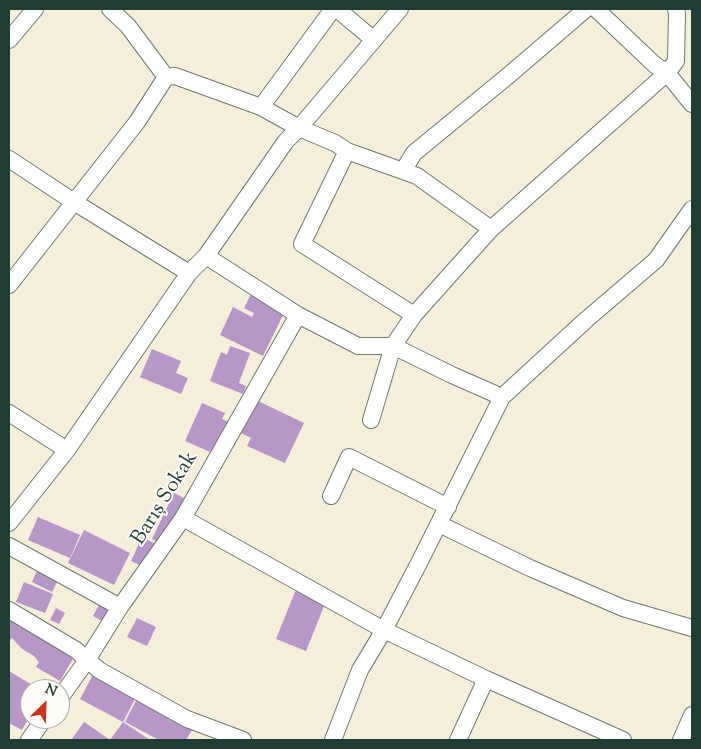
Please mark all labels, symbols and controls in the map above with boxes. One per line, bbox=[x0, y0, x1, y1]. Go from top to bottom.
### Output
street label: Barış Sokak bbox=[127, 448, 205, 550]
north arrow bbox=[20, 679, 70, 729]
text: N bbox=[42, 680, 60, 703]

